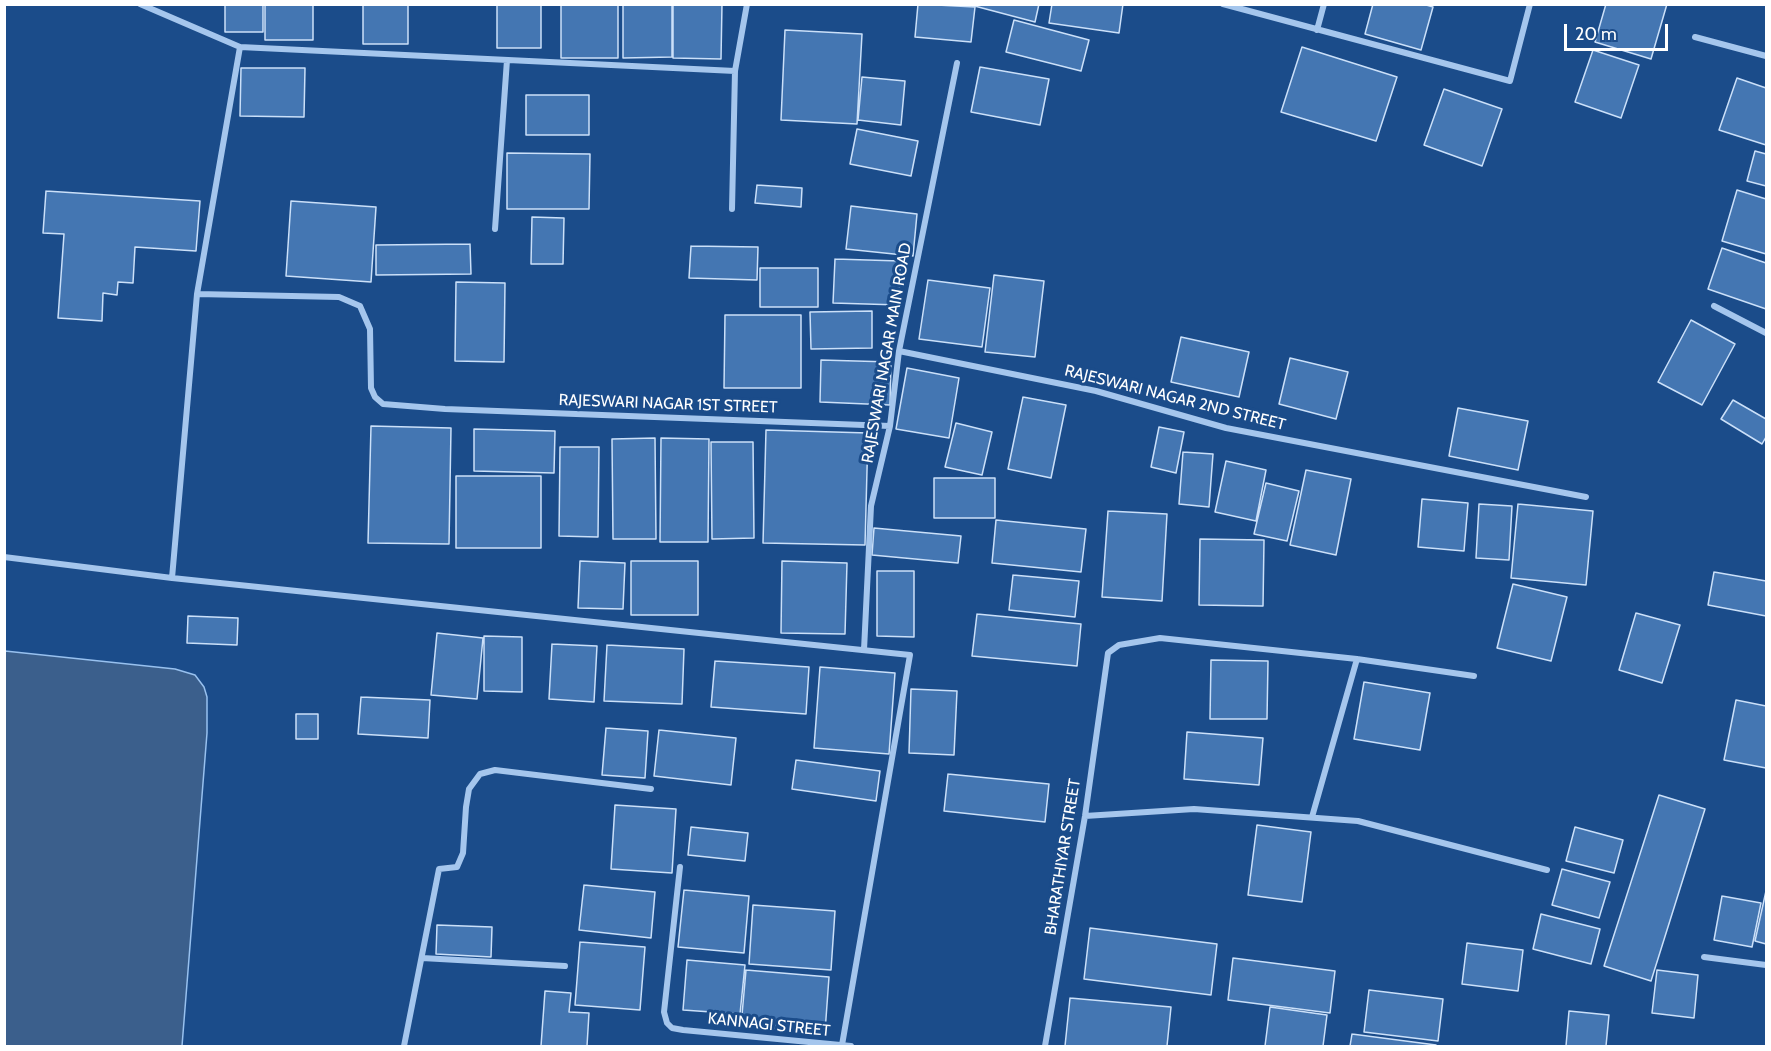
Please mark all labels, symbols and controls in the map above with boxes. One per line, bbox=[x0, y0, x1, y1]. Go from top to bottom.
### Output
scale bar bbox=[1567, 12, 1670, 50]
text: 20 m bbox=[1575, 23, 1617, 45]
street label: RAJESWARI NAGAR MAIN ROAD bbox=[858, 241, 916, 465]
street label: RAJESWARI NAGAR 2ND STREET bbox=[1063, 361, 1287, 435]
street label: RAJESWARI NAGAR 1ST STREET bbox=[558, 391, 778, 417]
street label: BHARATHIYAR STREET bbox=[1041, 777, 1085, 937]
street label: KANNAGI STREET bbox=[707, 1009, 831, 1041]

